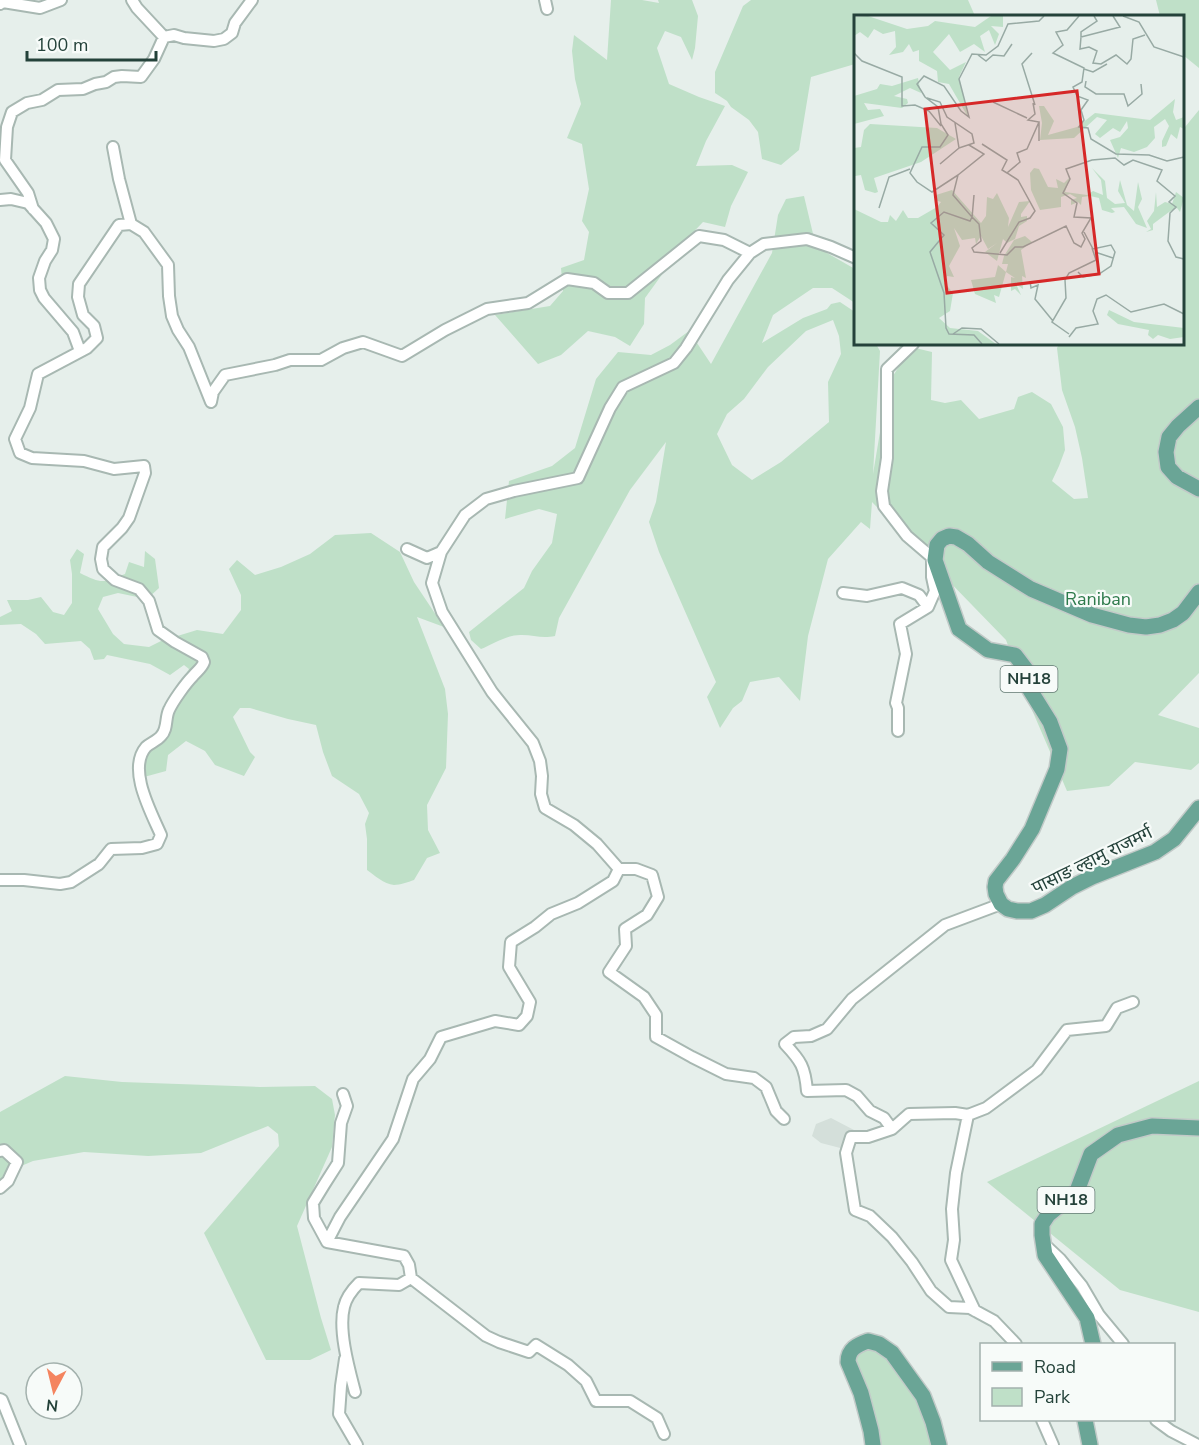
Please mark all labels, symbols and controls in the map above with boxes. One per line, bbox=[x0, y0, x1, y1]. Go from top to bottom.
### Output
inset map bbox=[854, 15, 1184, 345]
scale bar bbox=[27, 24, 156, 62]
text: 100 m bbox=[36, 33, 88, 57]
park label: Raniban bbox=[1065, 587, 1131, 611]
road number: NH18 bbox=[1000, 666, 1058, 692]
street label: पासाङ ल्हामु राजमर्ग bbox=[1028, 820, 1157, 900]
road number: NH18 bbox=[1038, 1187, 1094, 1213]
legend bbox=[980, 1343, 1175, 1421]
text: Road bbox=[1034, 1355, 1076, 1379]
north arrow bbox=[24, 1361, 84, 1421]
text: Park bbox=[1034, 1385, 1071, 1409]
text: N bbox=[45, 1393, 60, 1417]

